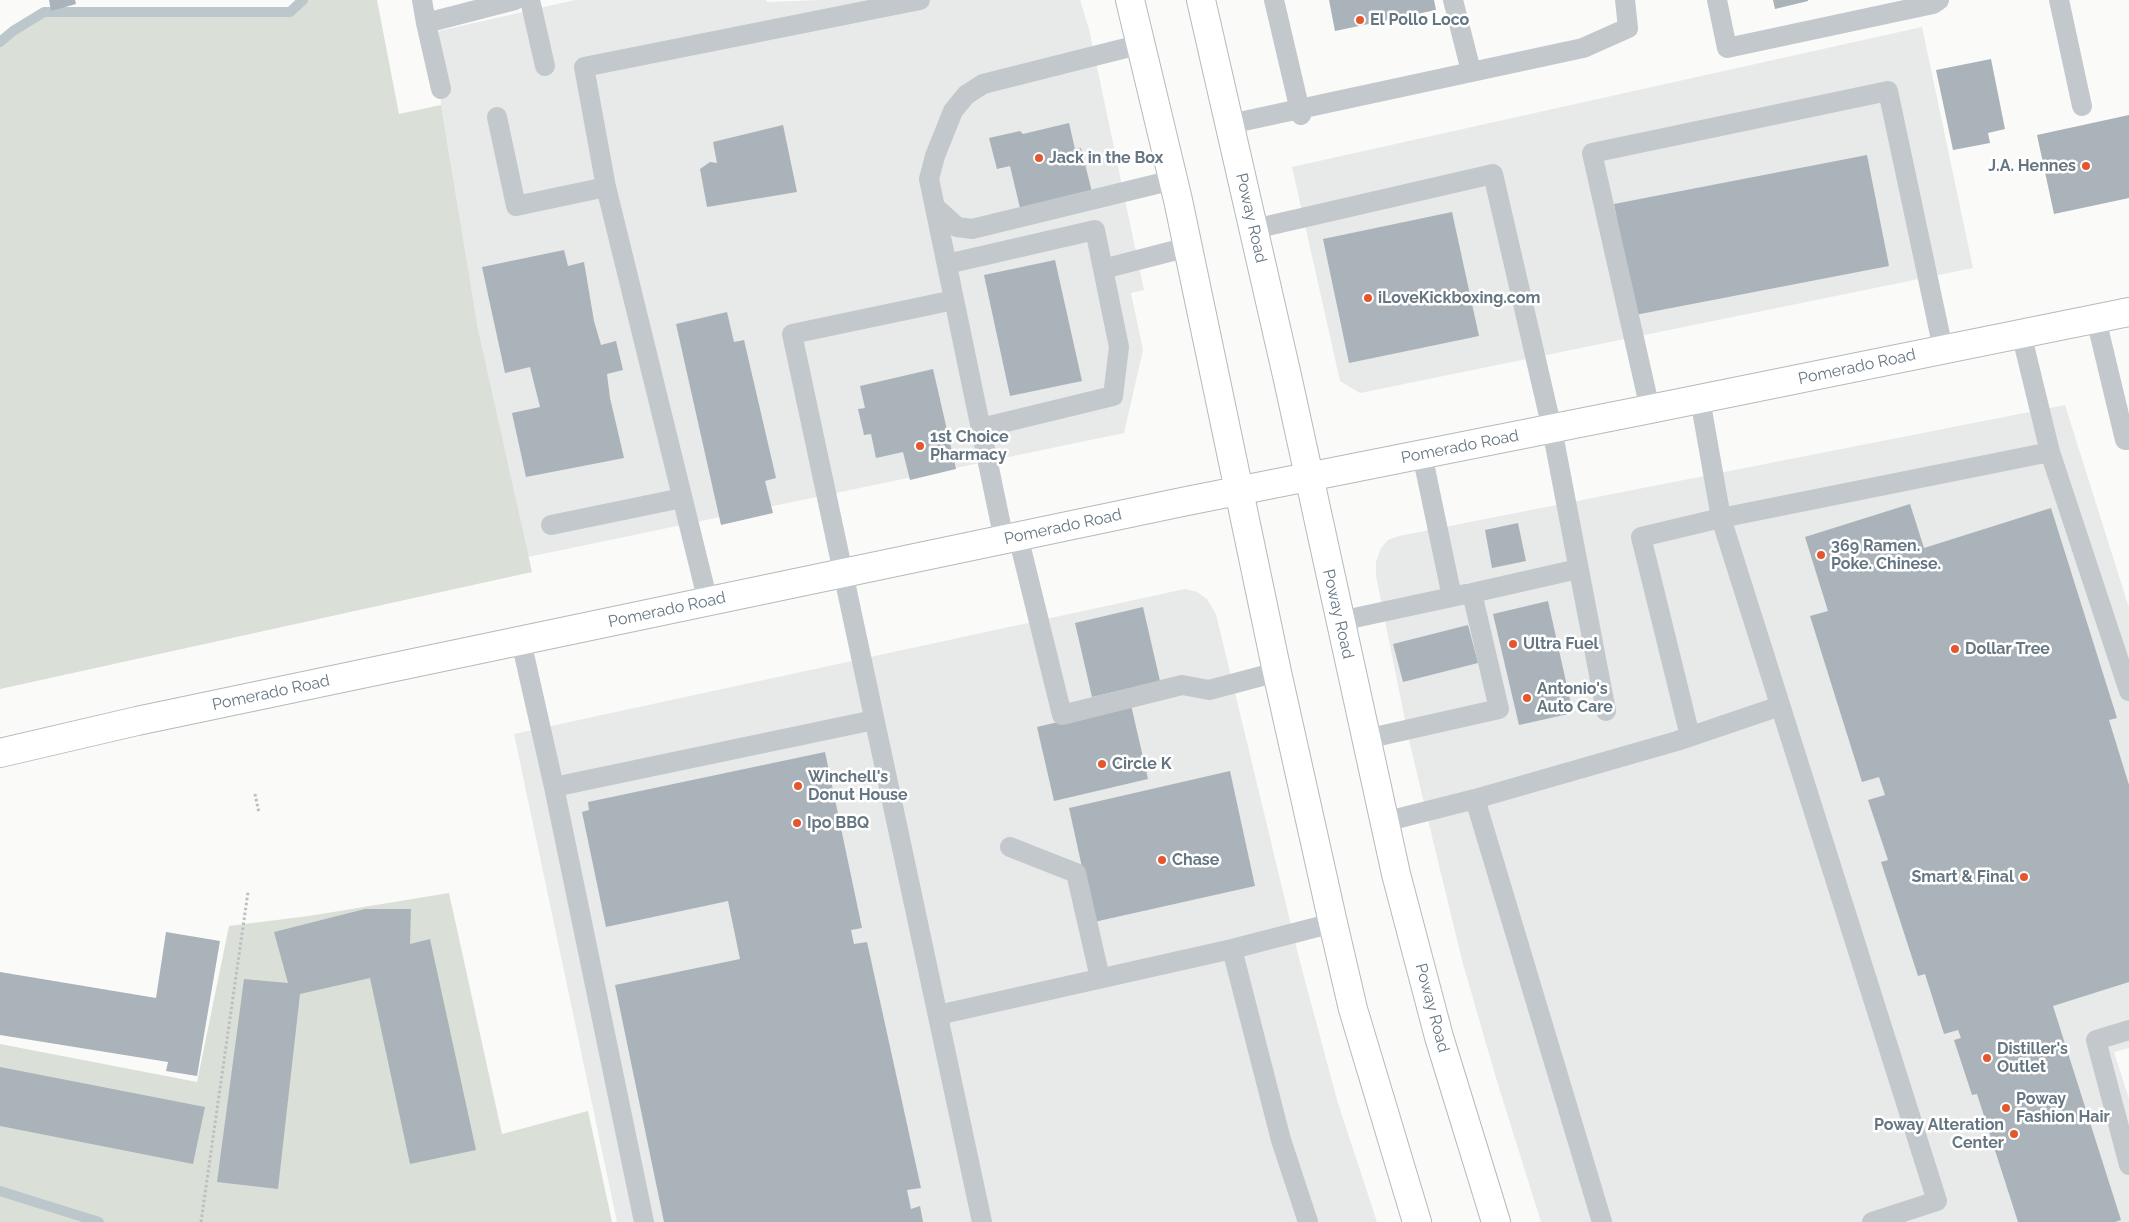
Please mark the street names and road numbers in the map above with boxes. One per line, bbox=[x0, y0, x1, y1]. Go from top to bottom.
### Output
street label: Poway Road bbox=[1231, 171, 1271, 265]
street label: Pomerado Road bbox=[1796, 345, 1918, 389]
street label: Pomerado Road bbox=[1399, 426, 1521, 468]
street label: Pomerado Road bbox=[1002, 505, 1124, 549]
street label: Poway Road bbox=[1318, 567, 1358, 661]
street label: Pomerado Road bbox=[606, 588, 728, 632]
street label: Pomerado Road bbox=[210, 671, 332, 715]
street label: Poway Road bbox=[1411, 961, 1453, 1055]

